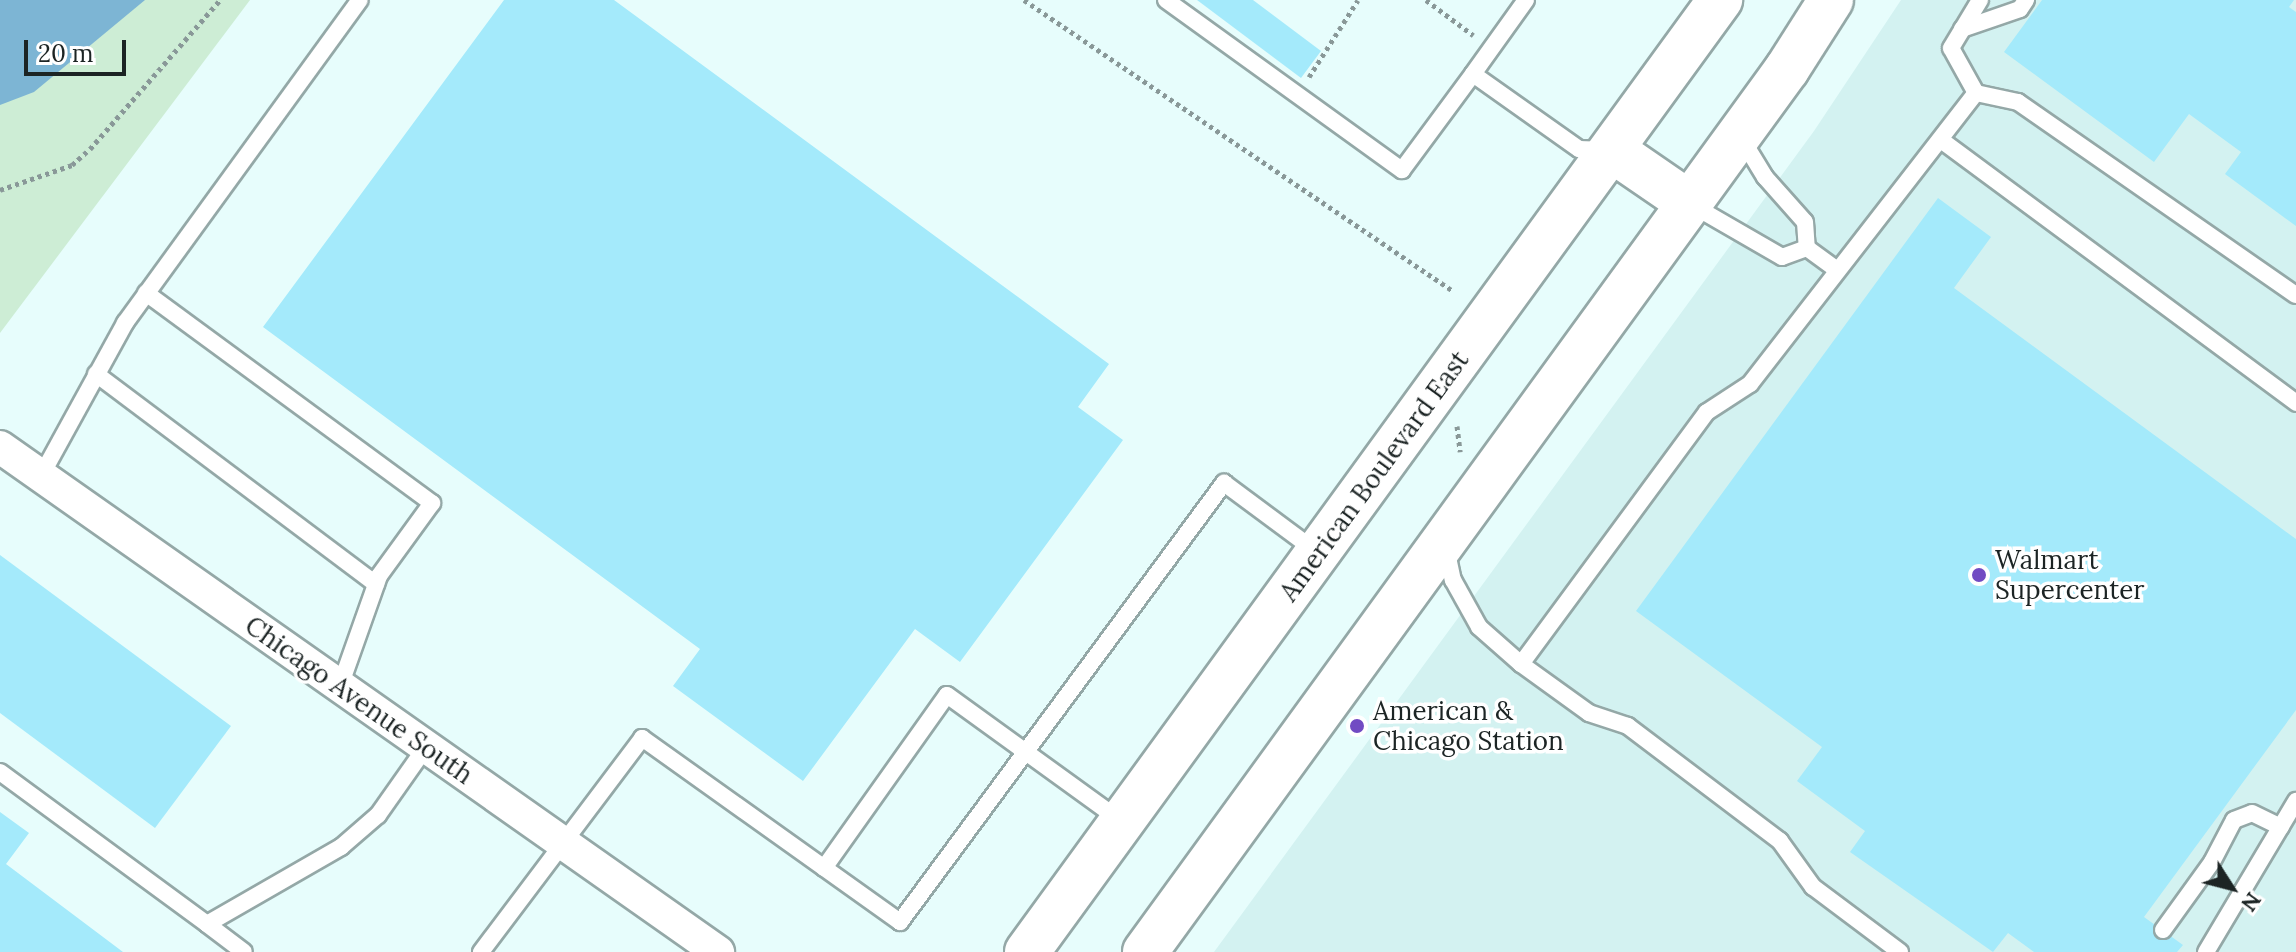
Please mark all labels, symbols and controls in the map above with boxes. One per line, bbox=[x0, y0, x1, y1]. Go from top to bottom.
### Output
scale bar bbox=[28, 24, 130, 74]
text: 20 m bbox=[38, 38, 94, 69]
street label: American Boulevard East bbox=[1273, 345, 1475, 607]
place label: Walmart Supercenter bbox=[1995, 544, 2145, 606]
marker: Walmart Supercenter bbox=[1970, 566, 1988, 584]
street label: Chicago Avenue South bbox=[239, 610, 479, 790]
place label: American & Chicago Station bbox=[1373, 695, 1564, 756]
marker: American & Chicago Station bbox=[1348, 717, 1366, 735]
north arrow bbox=[2192, 848, 2272, 928]
text: N bbox=[2235, 887, 2268, 917]

